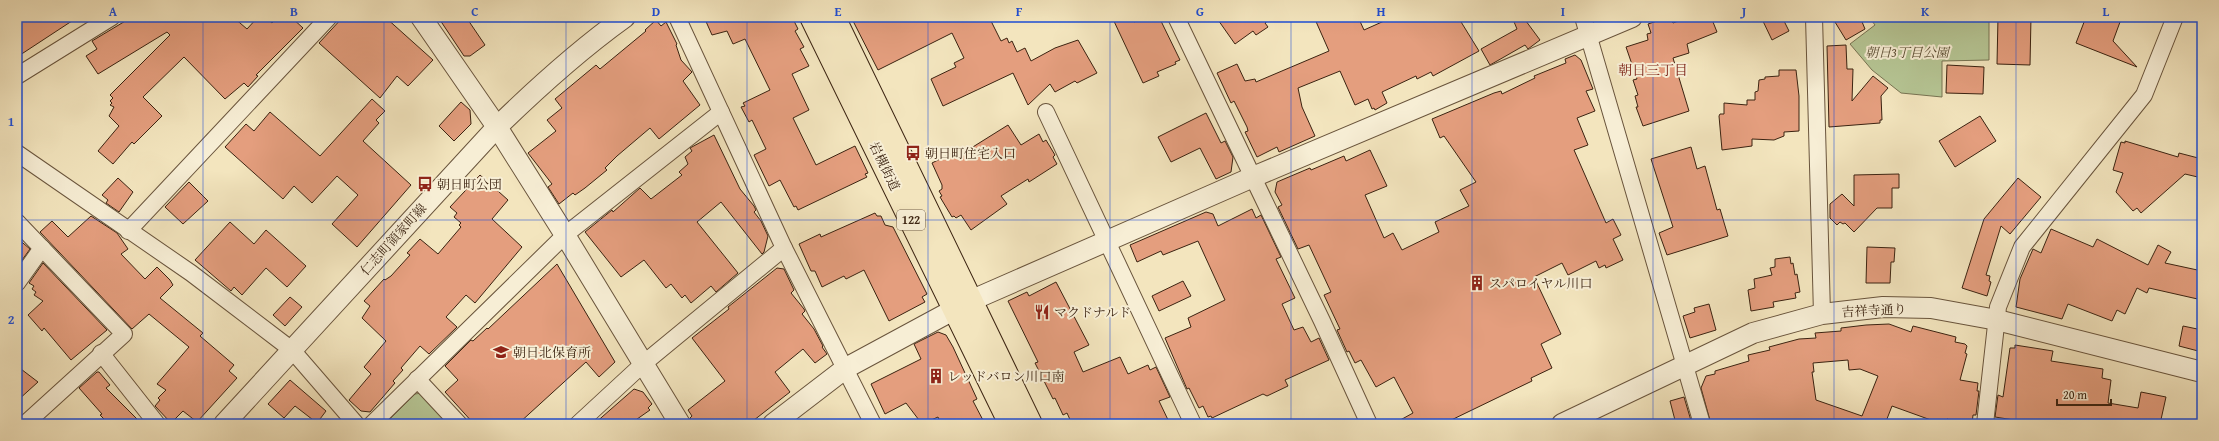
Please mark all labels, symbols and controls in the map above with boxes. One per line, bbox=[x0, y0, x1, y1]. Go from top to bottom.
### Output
text: A bbox=[109, 2, 118, 21]
text: B bbox=[290, 2, 298, 21]
text: C bbox=[471, 2, 479, 21]
text: D bbox=[652, 2, 660, 21]
text: E bbox=[835, 2, 842, 21]
text: F bbox=[1016, 2, 1023, 21]
text: G bbox=[1196, 2, 1204, 21]
text: H bbox=[1376, 2, 1386, 21]
text: I bbox=[1561, 2, 1565, 21]
text: J bbox=[1740, 2, 1747, 21]
text: K bbox=[1921, 2, 1930, 21]
text: L bbox=[2103, 2, 2110, 21]
park label: 朝日3丁目公園 bbox=[1865, 43, 1951, 62]
district label: 朝日三丁目 bbox=[1618, 60, 1688, 80]
text: 1 bbox=[8, 112, 14, 131]
street label: 岩槻街道 bbox=[865, 139, 904, 194]
bus stop icon: 朝日町住宅入口 bbox=[904, 144, 922, 162]
place label: 朝日町住宅入口 bbox=[925, 144, 1016, 163]
bus stop icon: 朝日町公団 bbox=[416, 175, 434, 193]
place label: 朝日町公団 bbox=[437, 175, 502, 194]
street label: 仁志町領家町線 bbox=[356, 199, 431, 280]
road number: 122 bbox=[897, 210, 925, 230]
building icon: スパロイヤル川口 bbox=[1468, 274, 1486, 292]
place label: スパロイヤル川口 bbox=[1489, 274, 1592, 293]
street label: 吉祥寺通り bbox=[1841, 299, 1907, 322]
restaurant icon: マクドナルド bbox=[1033, 303, 1051, 321]
place label: マクドナルド bbox=[1054, 303, 1131, 322]
text: 2 bbox=[8, 310, 15, 329]
school or university icon: 朝日北保育所 bbox=[492, 343, 510, 361]
place label: 朝日北保育所 bbox=[513, 343, 591, 362]
building icon: レッドバロン川口南 bbox=[927, 367, 945, 385]
place label: レッドバロン川口南 bbox=[948, 367, 1065, 386]
scale bar bbox=[2057, 381, 2111, 407]
text: 20 m bbox=[2063, 386, 2087, 403]

